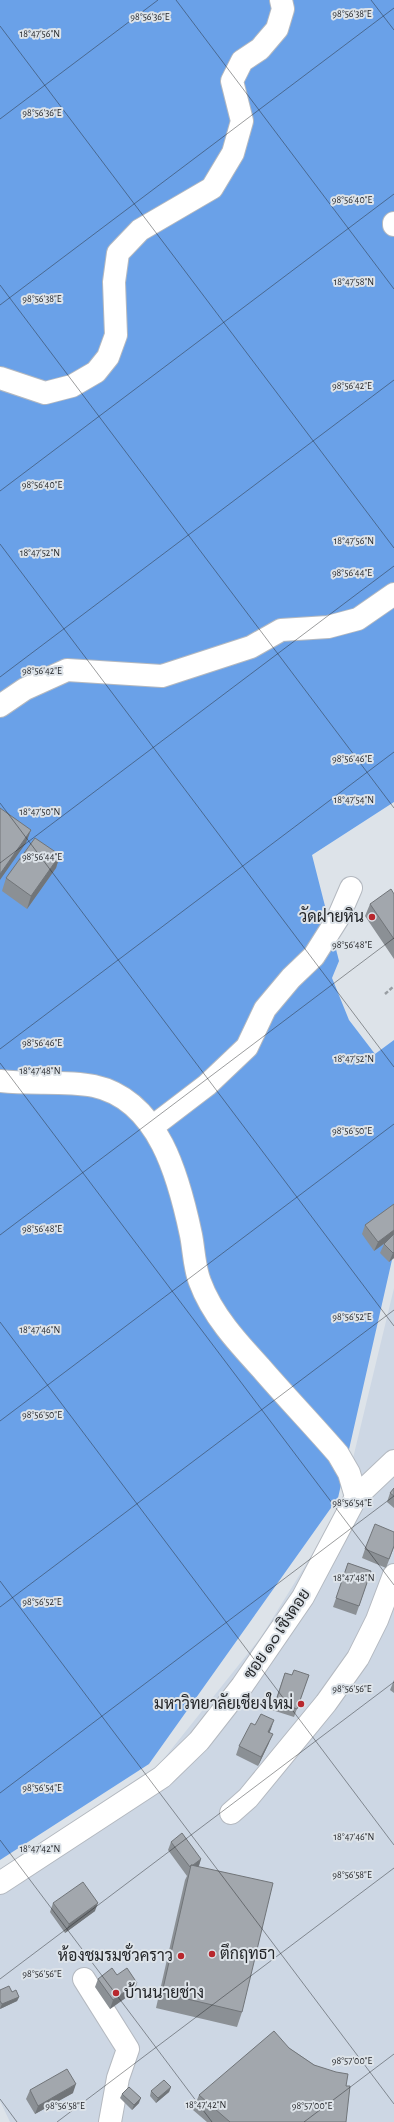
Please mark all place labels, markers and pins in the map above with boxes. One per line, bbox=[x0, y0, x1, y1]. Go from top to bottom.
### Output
place label: วัดฝายหิน bbox=[299, 906, 364, 925]
marker: วัดฝายหิน bbox=[367, 912, 377, 922]
place label: มหาวิทยาลัยเชียงใหม่ bbox=[154, 1692, 293, 1712]
marker: มหาวิทยาลัยเชียงใหม่ bbox=[296, 1699, 306, 1709]
place label: ห้องชมรมชั่วคราว bbox=[58, 1942, 173, 1964]
place label: ตึกฤทธา bbox=[220, 1943, 275, 1963]
marker: ตึกฤทธา bbox=[207, 1949, 217, 1959]
marker: ห้องชมรมชั่วคราว bbox=[176, 1951, 186, 1961]
place label: บ้านนายช่าง bbox=[124, 1982, 204, 2001]
marker: บ้านนายช่าง bbox=[111, 1988, 121, 1998]

